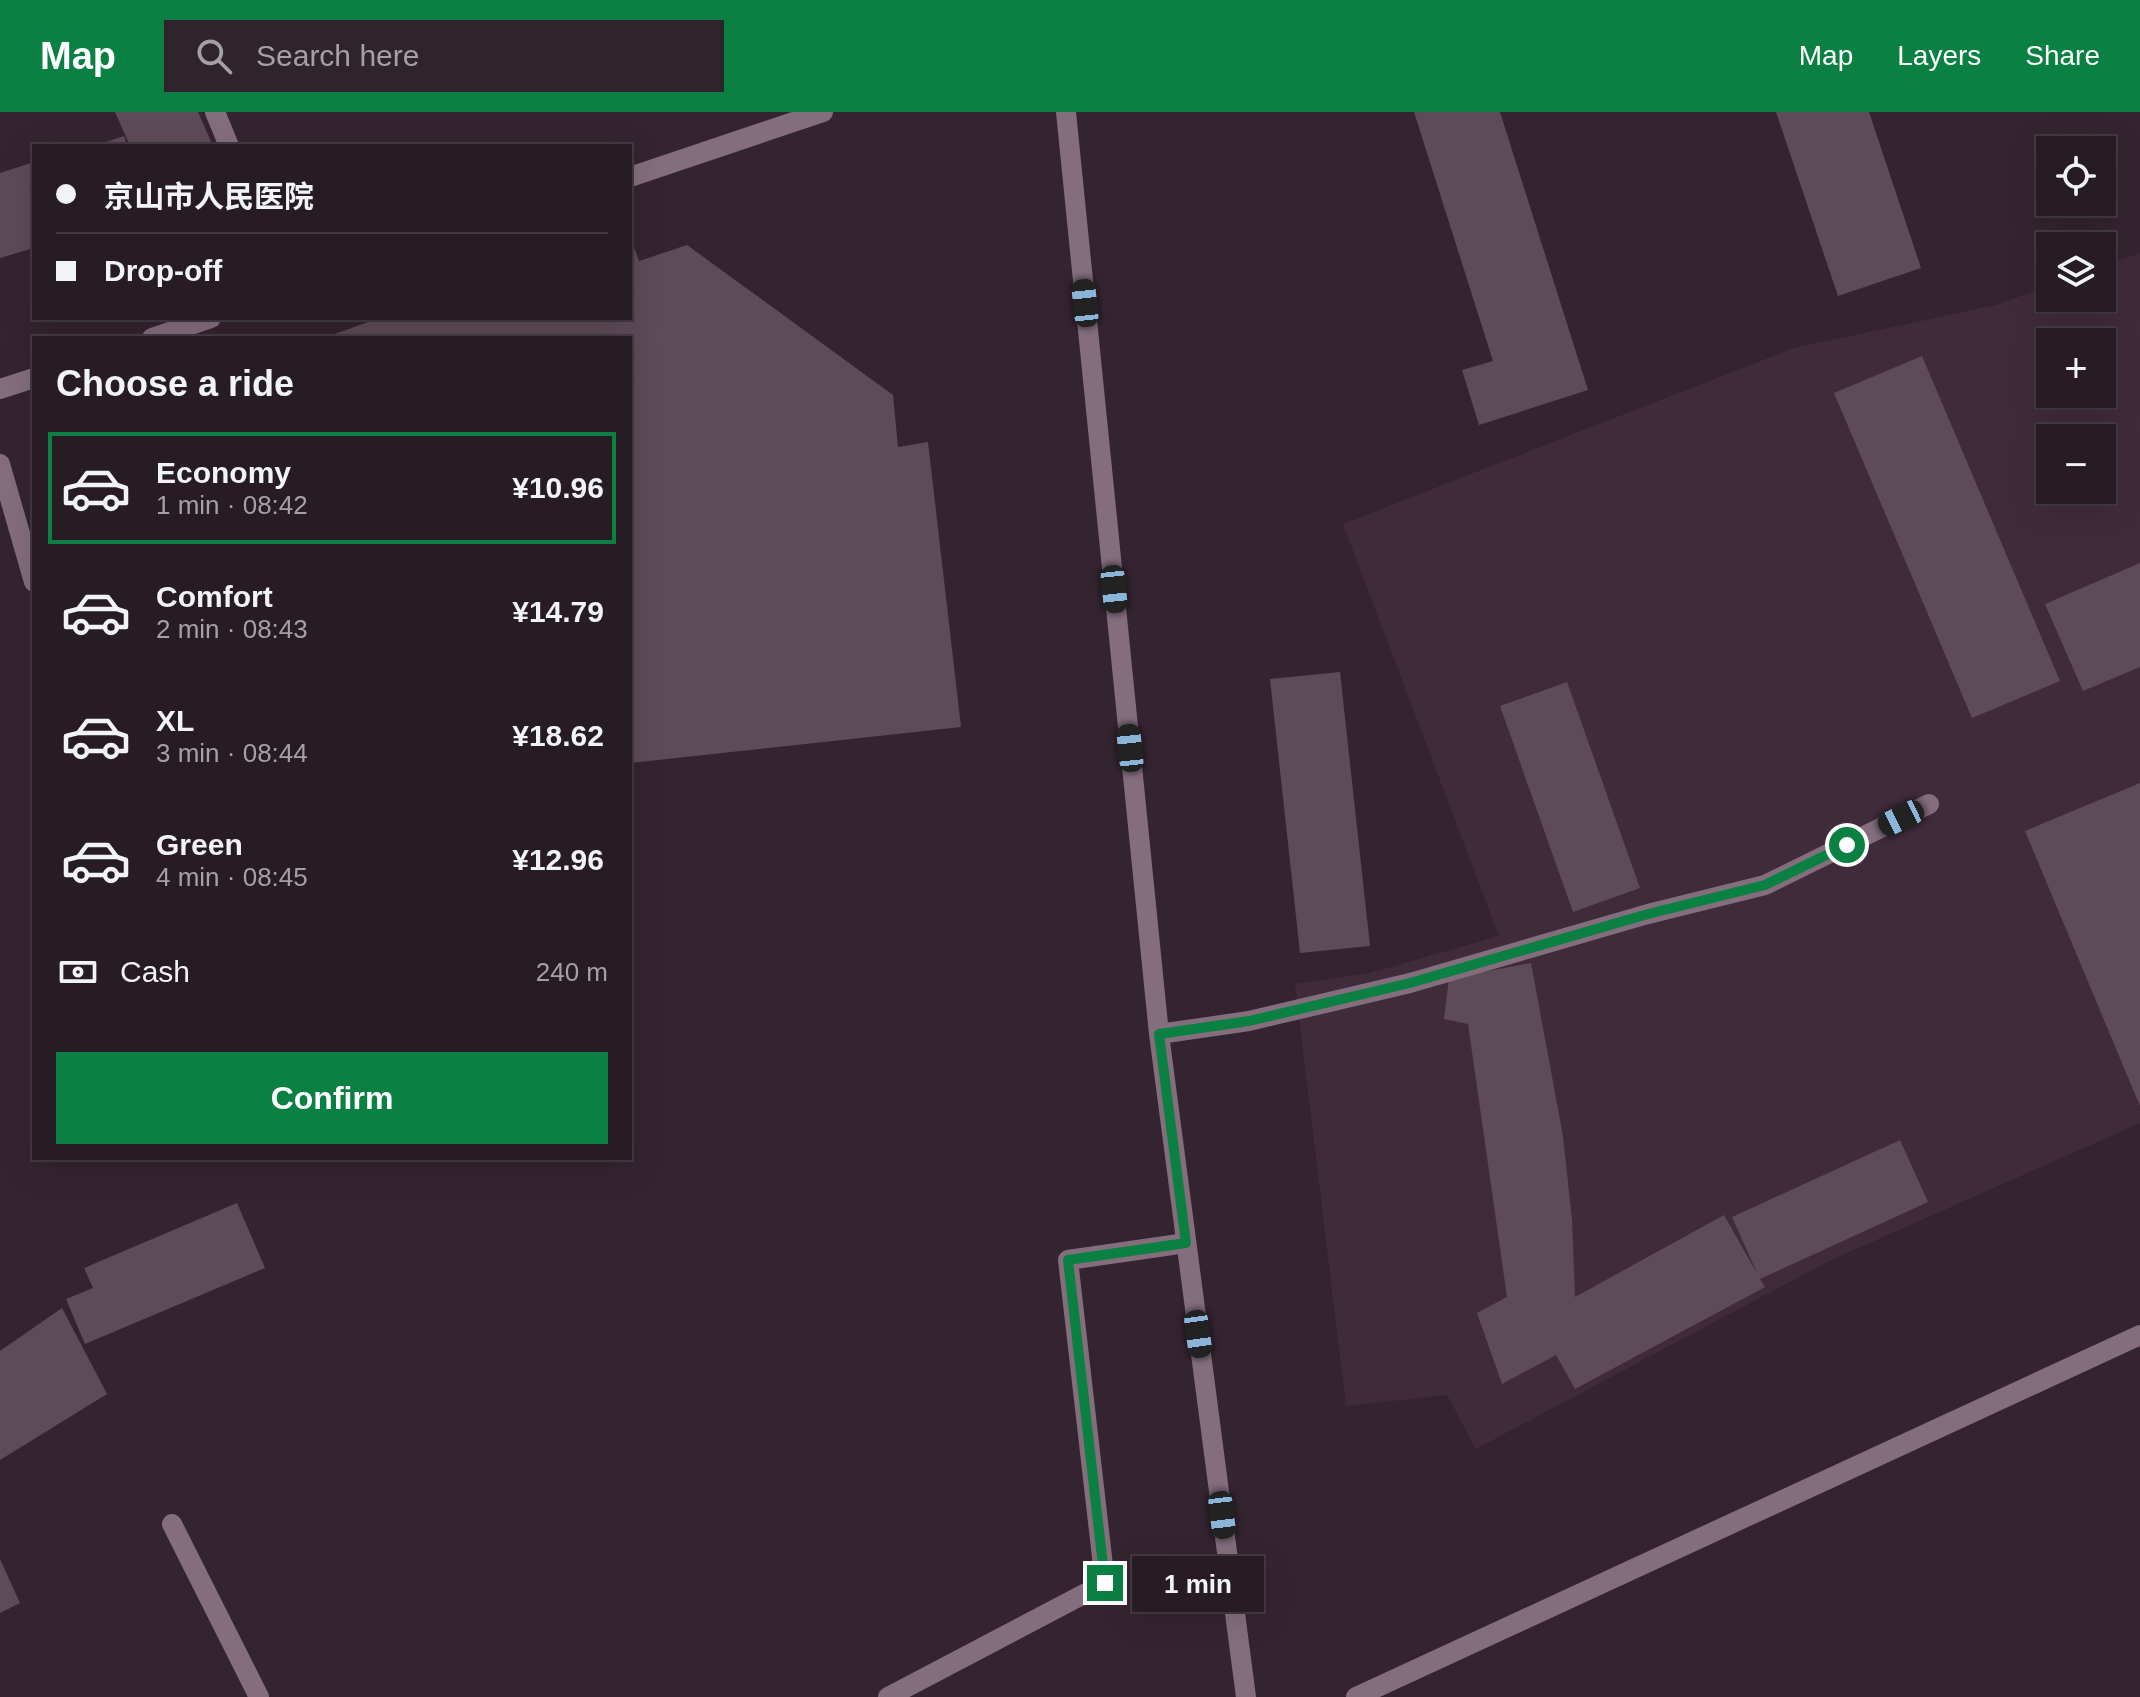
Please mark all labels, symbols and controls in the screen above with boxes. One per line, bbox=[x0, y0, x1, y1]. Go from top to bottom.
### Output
search box bbox=[164, 20, 724, 92]
icon: search bbox=[192, 34, 236, 78]
text: Map bbox=[40, 35, 116, 77]
text: Search here bbox=[256, 39, 419, 72]
text: Map bbox=[1799, 40, 1853, 71]
text: Layers bbox=[1897, 40, 1981, 71]
text: Share bbox=[2025, 40, 2100, 71]
map controls bbox=[2036, 136, 2116, 504]
button: locate bbox=[2036, 136, 2116, 216]
text: 京山市人民医院 bbox=[104, 180, 314, 213]
button: layers bbox=[2036, 232, 2116, 312]
text: Drop-off bbox=[104, 254, 222, 287]
car bbox=[1071, 278, 1099, 328]
button: + bbox=[2036, 328, 2116, 408]
text: Choose a ride bbox=[56, 363, 294, 404]
button: − bbox=[2036, 424, 2116, 504]
icon: car bbox=[60, 452, 132, 524]
text: Economy bbox=[156, 456, 291, 489]
text: ¥10.96 bbox=[512, 471, 604, 504]
text: 1 min · 08:42 bbox=[156, 490, 308, 520]
car bbox=[1100, 564, 1128, 614]
icon: car bbox=[60, 576, 132, 648]
text: Comfort bbox=[156, 580, 273, 613]
text: ¥14.79 bbox=[512, 595, 604, 628]
text: 2 min · 08:43 bbox=[156, 614, 308, 644]
icon: car bbox=[60, 700, 132, 772]
text: XL bbox=[156, 704, 194, 737]
text: ¥18.62 bbox=[512, 719, 604, 752]
car bbox=[1116, 723, 1144, 773]
text: 3 min · 08:44 bbox=[156, 738, 308, 768]
car bbox=[1874, 797, 1928, 839]
icon: car bbox=[60, 824, 132, 896]
route start bbox=[1829, 827, 1865, 863]
text: Green bbox=[156, 828, 243, 861]
text: ¥12.96 bbox=[512, 843, 604, 876]
text: 4 min · 08:45 bbox=[156, 862, 308, 892]
icon: cash bbox=[56, 950, 100, 994]
text: Cash bbox=[120, 955, 190, 988]
text: 240 m bbox=[536, 957, 608, 987]
button: Confirm bbox=[56, 1052, 608, 1144]
car bbox=[1183, 1309, 1213, 1359]
car bbox=[1207, 1490, 1237, 1540]
callout: 1 min bbox=[1133, 1555, 1265, 1611]
route end bbox=[1087, 1565, 1123, 1601]
text: 1 min bbox=[1164, 1569, 1232, 1599]

